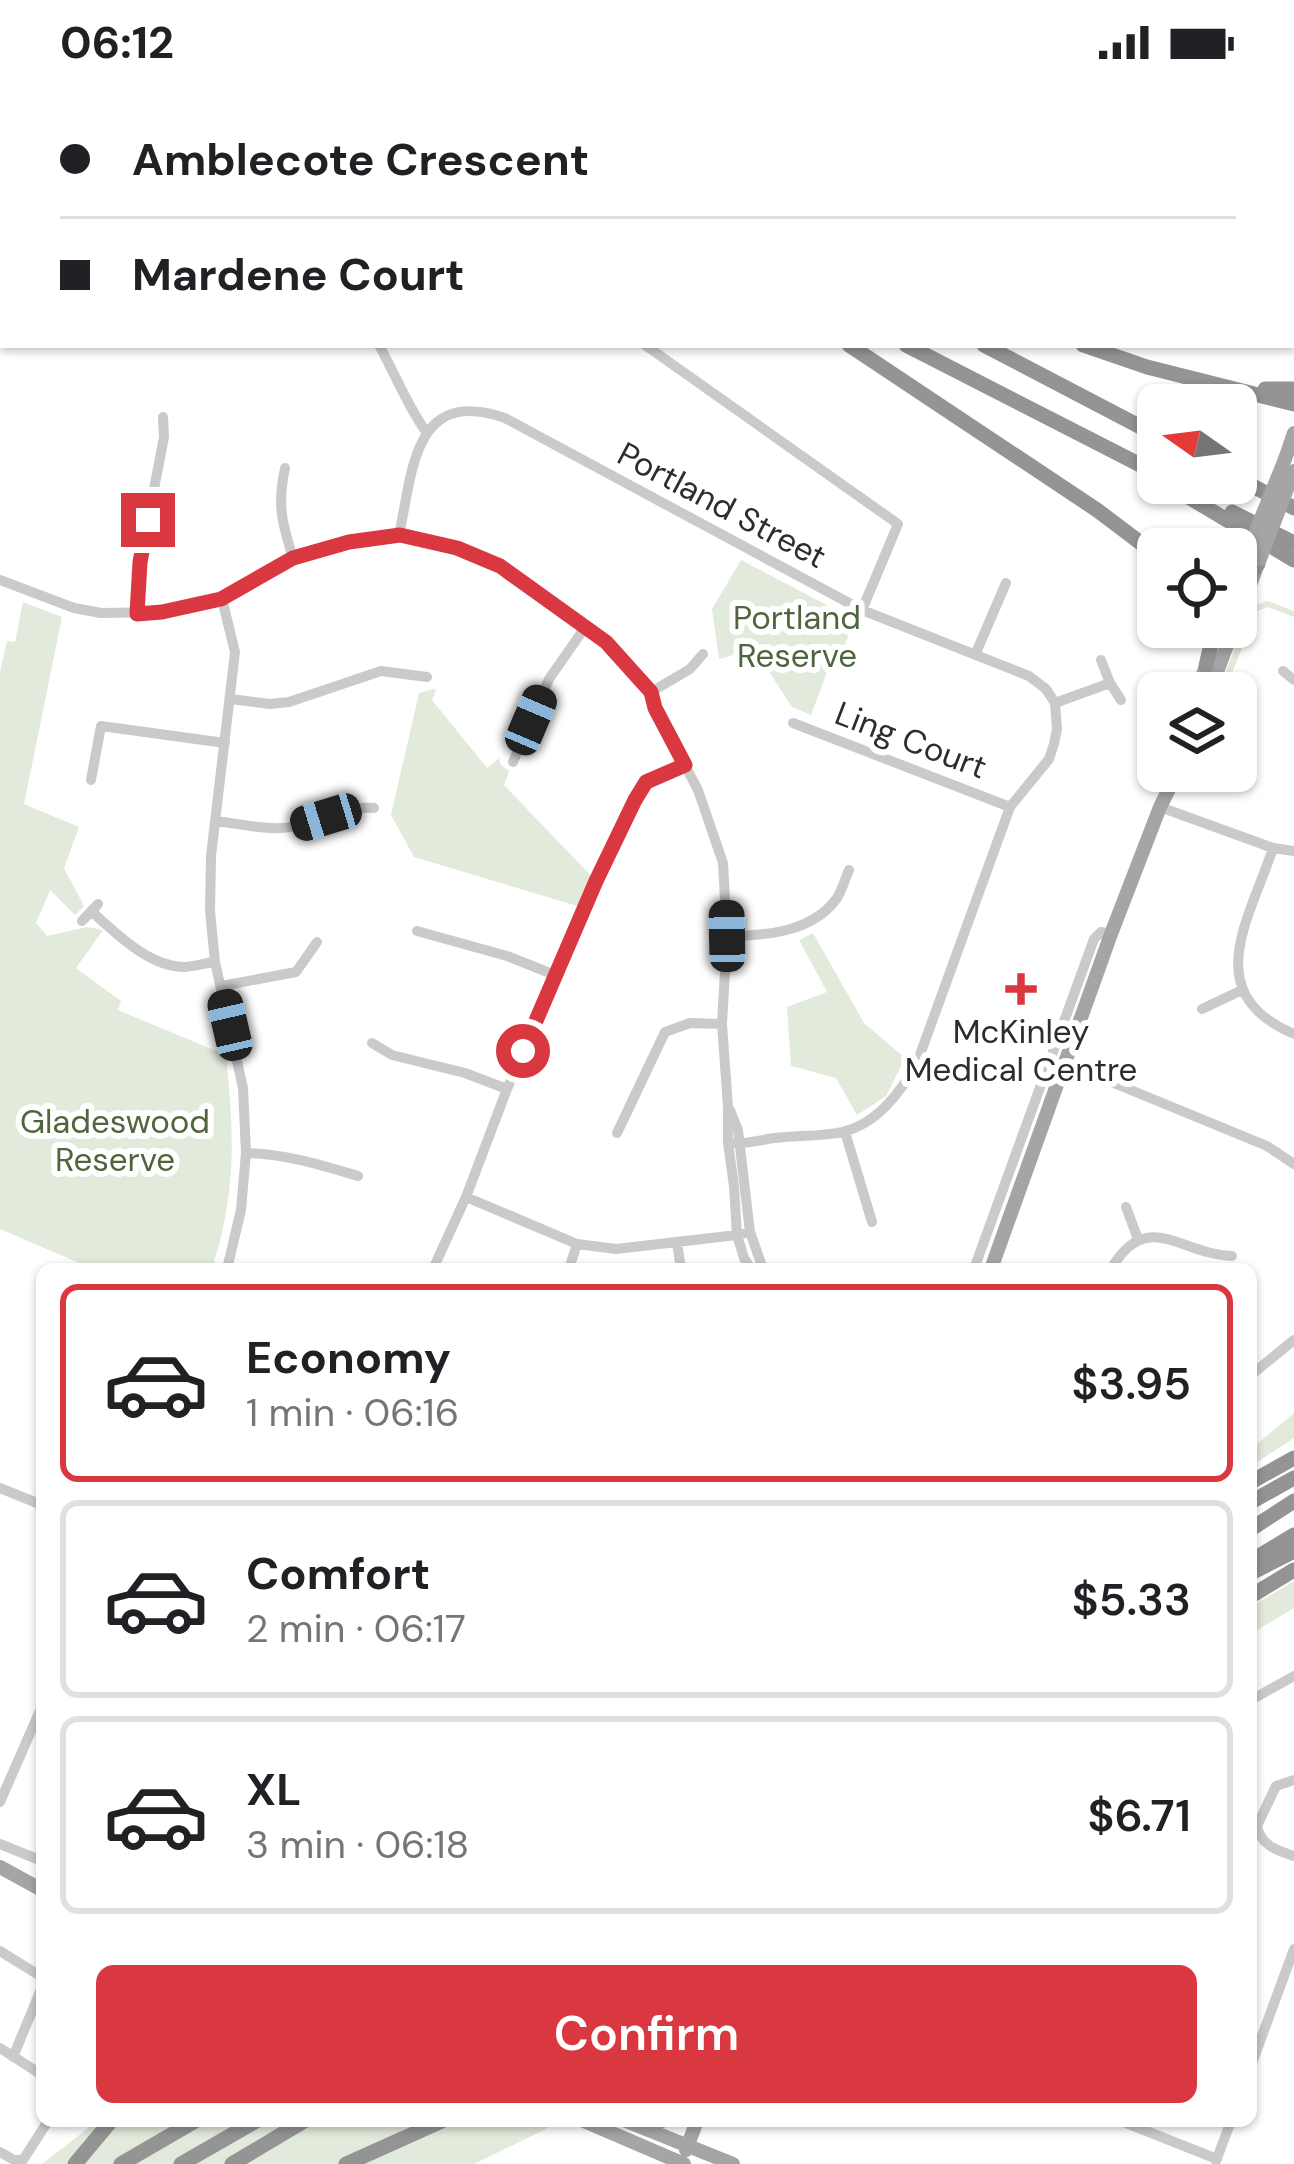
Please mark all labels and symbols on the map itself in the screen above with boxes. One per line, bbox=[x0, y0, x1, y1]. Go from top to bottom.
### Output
north arrow bbox=[1137, 384, 1257, 504]
street label: Portland Street bbox=[610, 432, 834, 578]
route end bbox=[121, 493, 175, 547]
park label: Portland Reserve bbox=[733, 596, 861, 677]
car bbox=[500, 680, 562, 760]
street label: Ling Court bbox=[829, 691, 993, 789]
car bbox=[286, 789, 366, 845]
car bbox=[708, 900, 746, 972]
marker: McKinley Medical Centre bbox=[1005, 973, 1037, 1005]
car bbox=[204, 986, 256, 1064]
place label: McKinley Medical Centre bbox=[905, 1010, 1137, 1091]
route start bbox=[496, 1024, 550, 1078]
park label: Gladeswood Reserve bbox=[20, 1100, 210, 1181]

